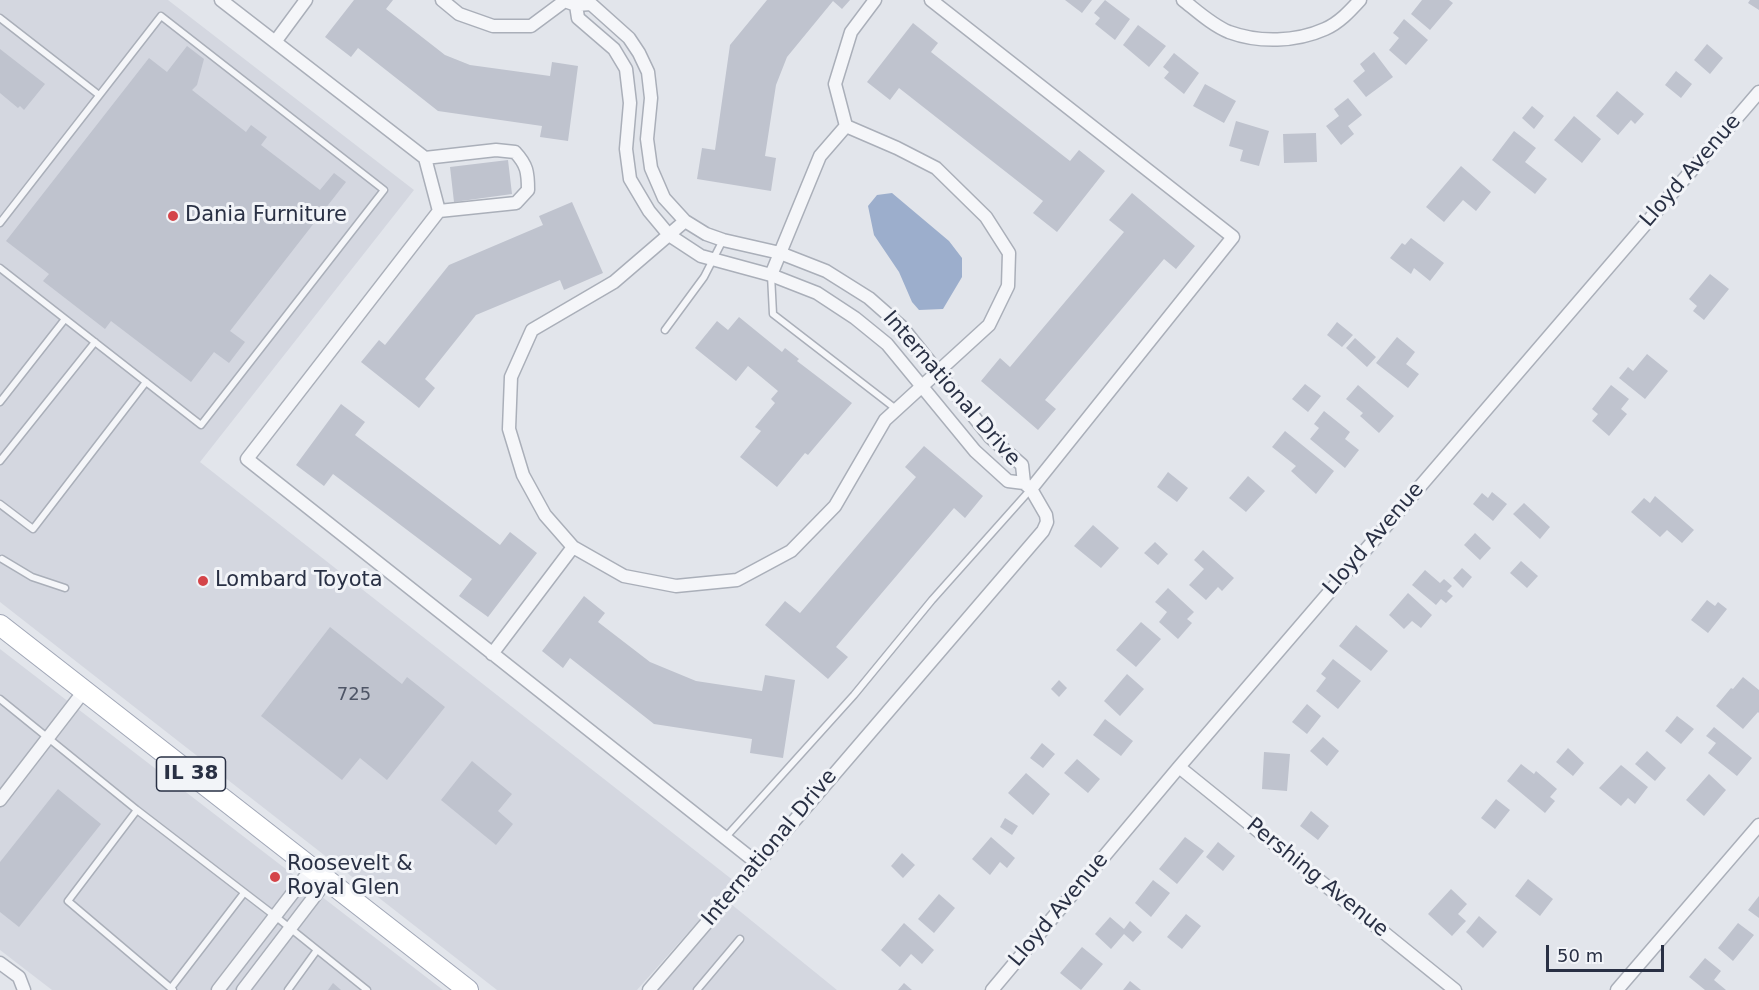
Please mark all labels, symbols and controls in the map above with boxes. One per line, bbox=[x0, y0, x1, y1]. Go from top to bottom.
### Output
street label: Lloyd Avenue bbox=[1635, 110, 1747, 232]
place label: Dania Furniture bbox=[185, 203, 347, 229]
marker: Dania Furniture bbox=[166, 209, 180, 223]
street label: International Drive bbox=[877, 307, 1025, 471]
street label: Lloyd Avenue bbox=[1318, 478, 1430, 600]
place label: Lombard Toyota bbox=[215, 568, 383, 594]
marker: Lombard Toyota bbox=[196, 574, 210, 588]
house number: 725 bbox=[337, 684, 371, 706]
road number: IL 38 bbox=[156, 757, 225, 791]
street label: International Drive bbox=[697, 765, 843, 931]
street label: Pershing Avenue bbox=[1241, 813, 1393, 943]
street label: Lloyd Avenue bbox=[1004, 848, 1114, 972]
place label: Roosevelt & Royal Glen bbox=[287, 852, 413, 902]
marker: Roosevelt & Royal Glen bbox=[268, 870, 282, 884]
scale bar bbox=[1549, 933, 1668, 971]
text: 50 m bbox=[1557, 945, 1603, 966]

